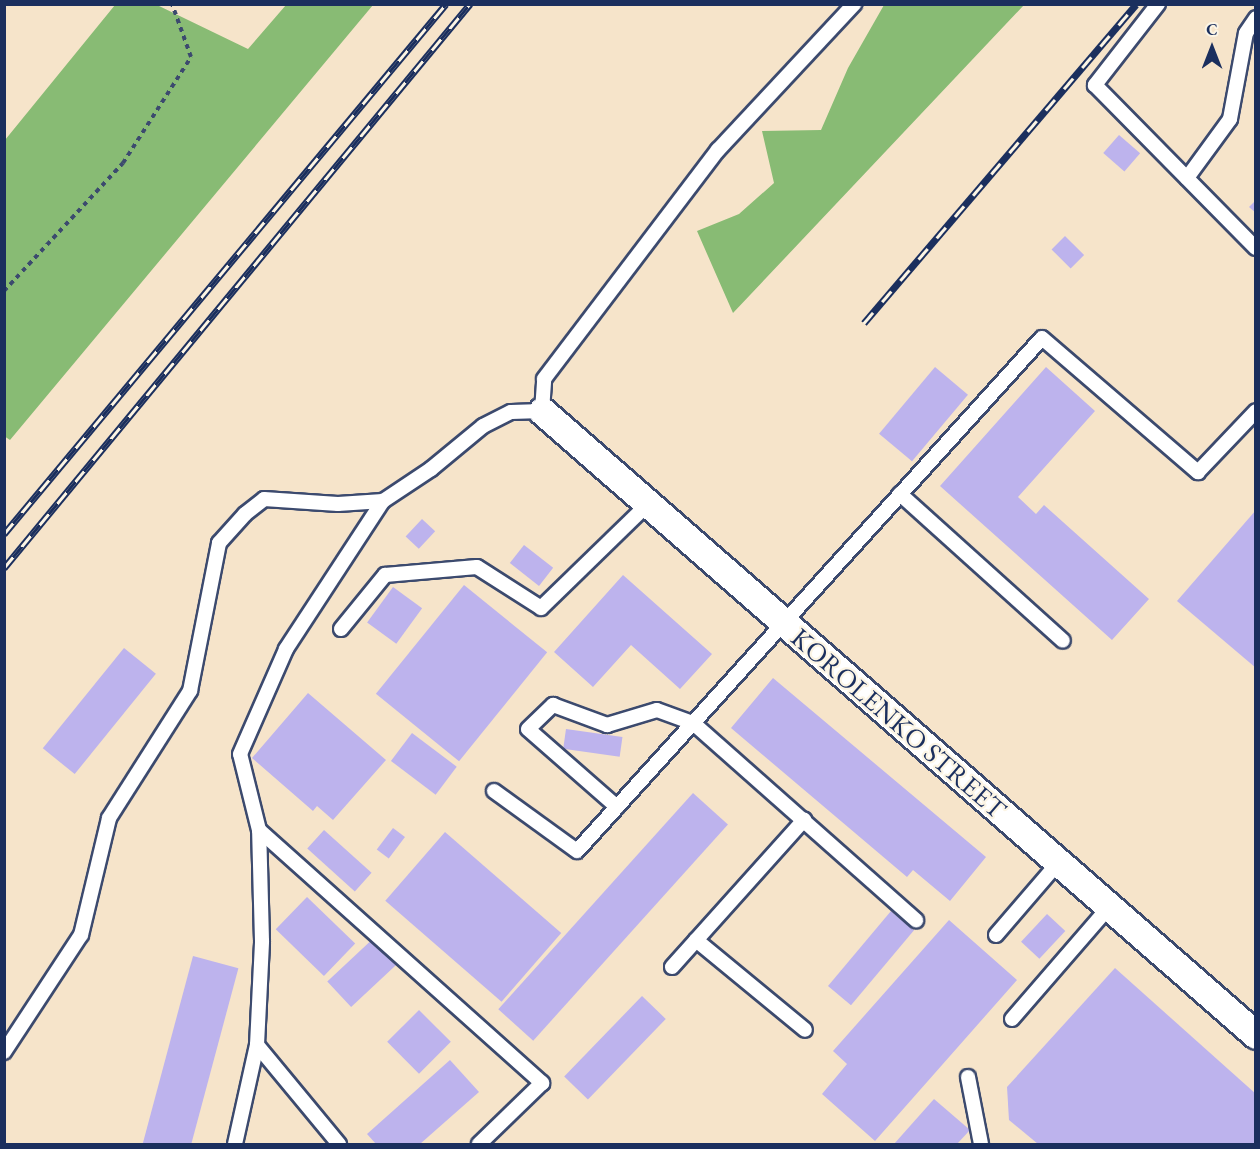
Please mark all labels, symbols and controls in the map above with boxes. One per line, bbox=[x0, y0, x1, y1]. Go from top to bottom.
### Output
north arrow bbox=[1182, 18, 1242, 78]
text: С bbox=[1206, 19, 1218, 40]
street label: KOROLENKO STREET bbox=[785, 621, 1013, 825]

